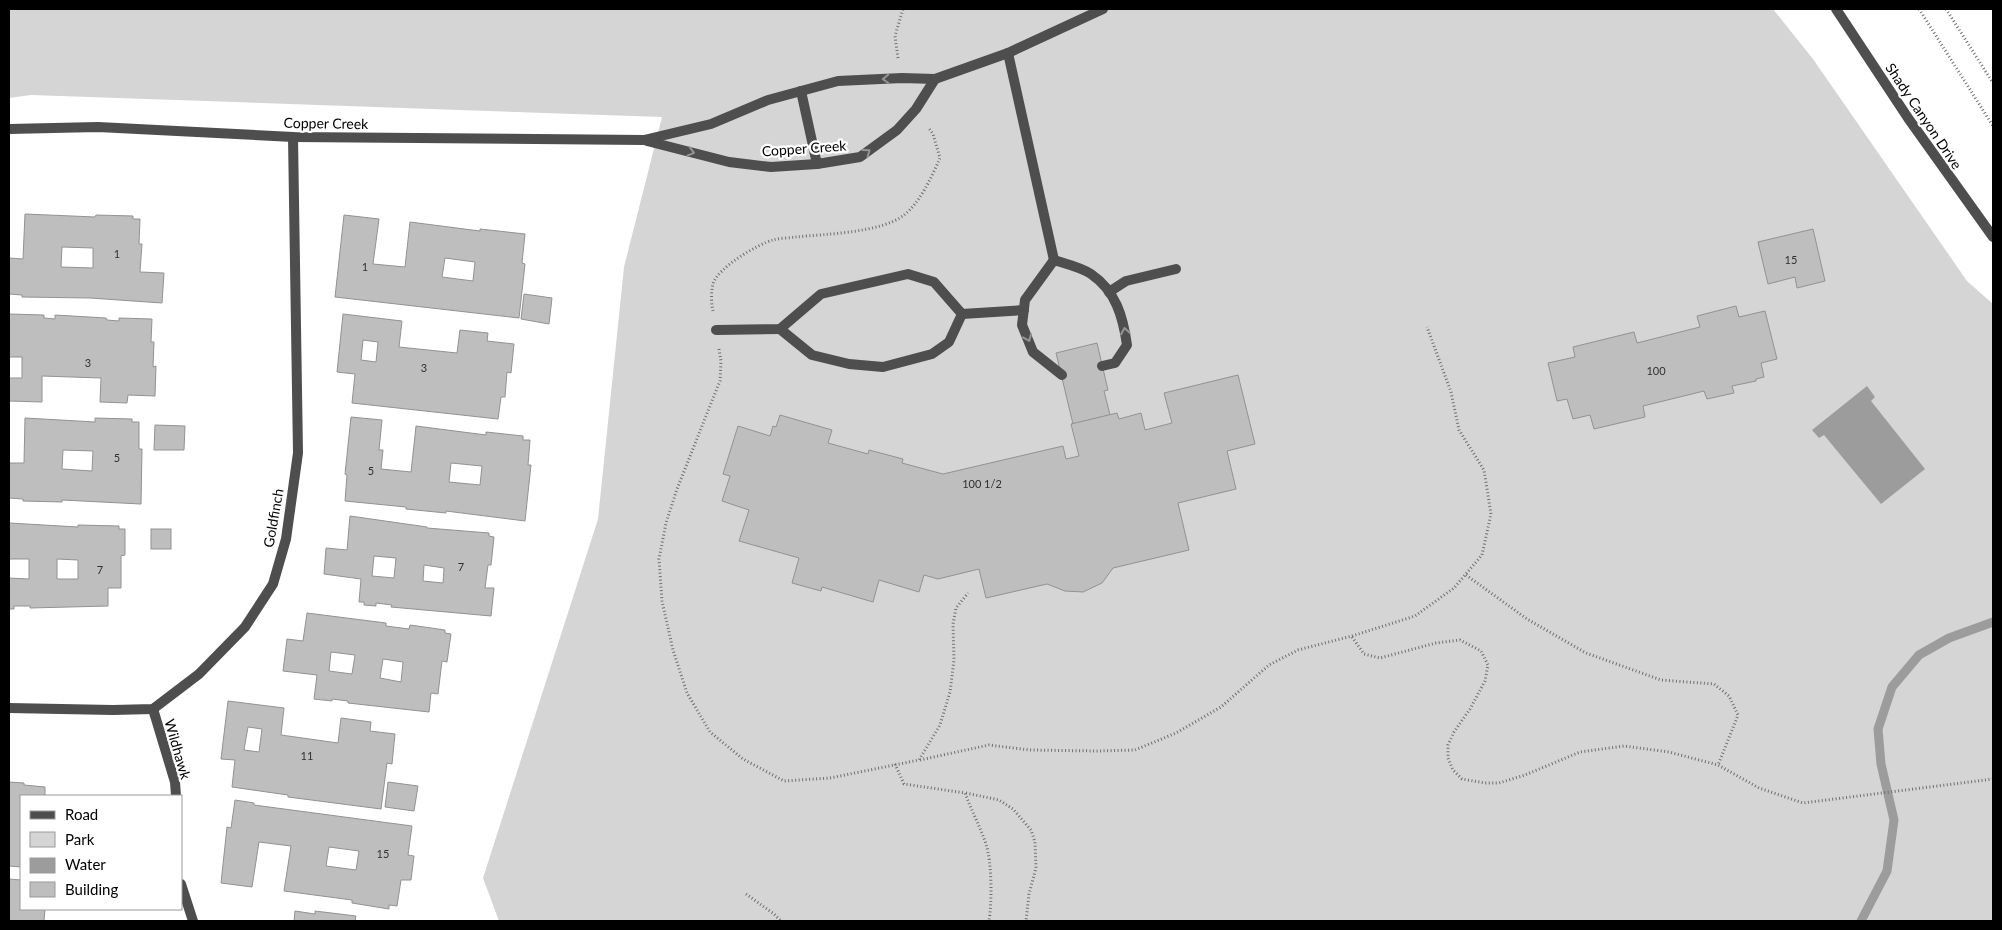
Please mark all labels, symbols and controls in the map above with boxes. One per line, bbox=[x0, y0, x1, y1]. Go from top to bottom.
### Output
street label: Shady Canyon Drive bbox=[1882, 60, 1966, 172]
one-way arrow bbox=[882, 74, 890, 84]
street label: Copper Creek bbox=[284, 114, 369, 132]
street label: Copper Creek bbox=[761, 137, 848, 159]
one-way arrow bbox=[686, 146, 695, 157]
one-way arrow bbox=[861, 149, 871, 158]
house number: 1 bbox=[114, 247, 120, 260]
house number: 15 bbox=[1785, 253, 1797, 266]
house number: 1 bbox=[362, 260, 368, 273]
one-way arrow bbox=[1120, 327, 1131, 335]
one-way arrow bbox=[1021, 333, 1032, 342]
house number: 3 bbox=[85, 356, 91, 369]
house number: 3 bbox=[421, 361, 427, 374]
house number: 100 bbox=[1646, 364, 1666, 377]
house number: 5 bbox=[114, 451, 120, 464]
house number: 5 bbox=[368, 464, 374, 477]
house number: 100 1/2 bbox=[962, 477, 1002, 490]
street label: Goldfinch bbox=[259, 487, 287, 549]
house number: 7 bbox=[458, 560, 464, 573]
house number: 7 bbox=[97, 563, 103, 576]
street label: Wildhawk bbox=[161, 717, 195, 782]
house number: 11 bbox=[301, 749, 313, 762]
legend bbox=[20, 795, 182, 910]
text: Road bbox=[65, 805, 98, 823]
text: Park bbox=[65, 830, 95, 848]
house number: 15 bbox=[377, 847, 389, 860]
text: Water bbox=[65, 855, 106, 873]
text: Building bbox=[65, 880, 118, 898]

